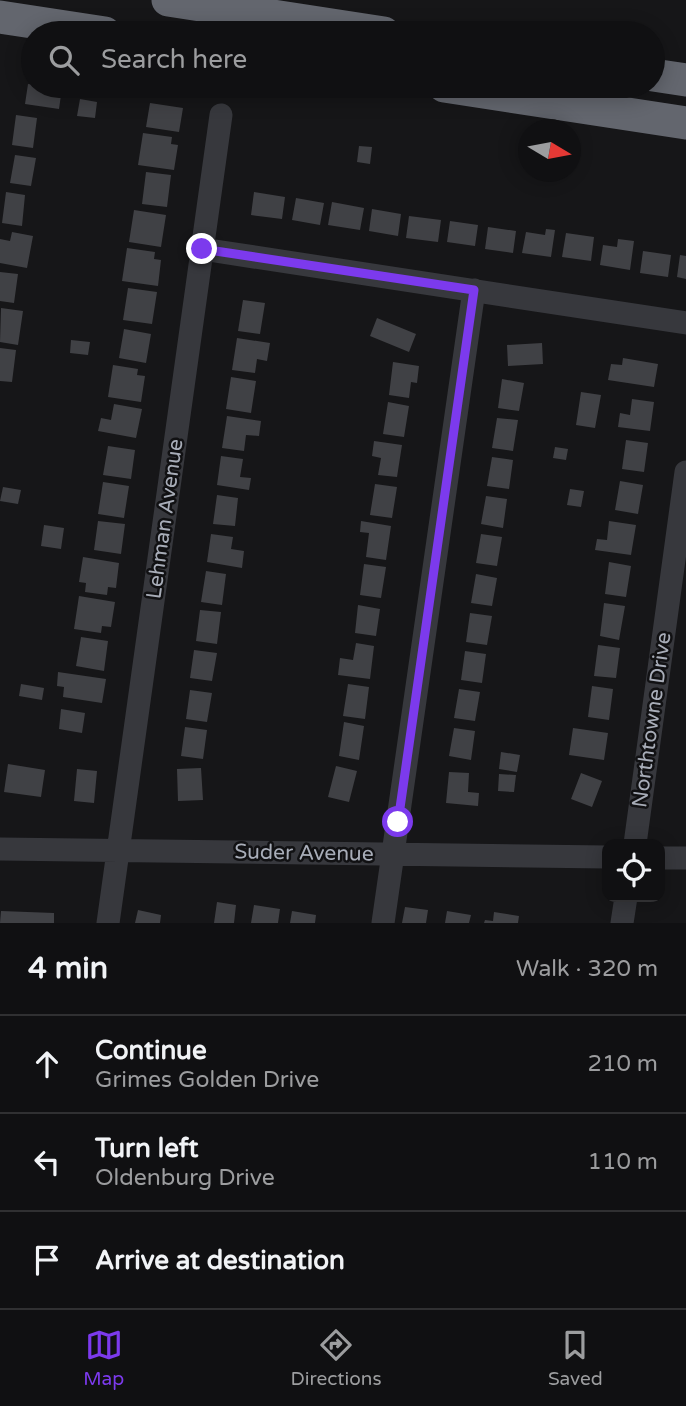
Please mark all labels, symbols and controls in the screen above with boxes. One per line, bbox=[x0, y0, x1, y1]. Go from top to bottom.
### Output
search box bbox=[21, 21, 665, 98]
icon: search bbox=[45, 41, 83, 79]
text: Search here bbox=[101, 44, 247, 75]
north arrow bbox=[518, 119, 581, 182]
route end bbox=[186, 233, 217, 264]
street label: Lehman Avenue bbox=[141, 437, 189, 601]
street label: Northtowne Drive bbox=[627, 631, 677, 809]
route start bbox=[382, 806, 413, 837]
street label: Suder Avenue bbox=[234, 839, 374, 867]
map controls bbox=[602, 839, 665, 902]
button: locate bbox=[602, 839, 665, 902]
text: 4 min bbox=[28, 950, 108, 987]
text: Walk · 320 m bbox=[516, 955, 658, 983]
text: Continue bbox=[95, 1035, 207, 1066]
icon: ahead bbox=[28, 1045, 66, 1083]
text: 210 m bbox=[588, 1050, 658, 1078]
text: Grimes Golden Drive bbox=[95, 1066, 319, 1094]
text: Turn left bbox=[95, 1133, 198, 1164]
icon: left bbox=[28, 1143, 66, 1181]
text: 110 m bbox=[588, 1148, 658, 1176]
text: Oldenburg Drive bbox=[95, 1164, 275, 1192]
icon: arrive bbox=[28, 1241, 66, 1279]
text: Arrive at destination bbox=[95, 1245, 345, 1276]
tab: Map bbox=[83, 1326, 124, 1390]
tab: Directions bbox=[291, 1326, 382, 1390]
tab: Saved bbox=[548, 1326, 603, 1390]

